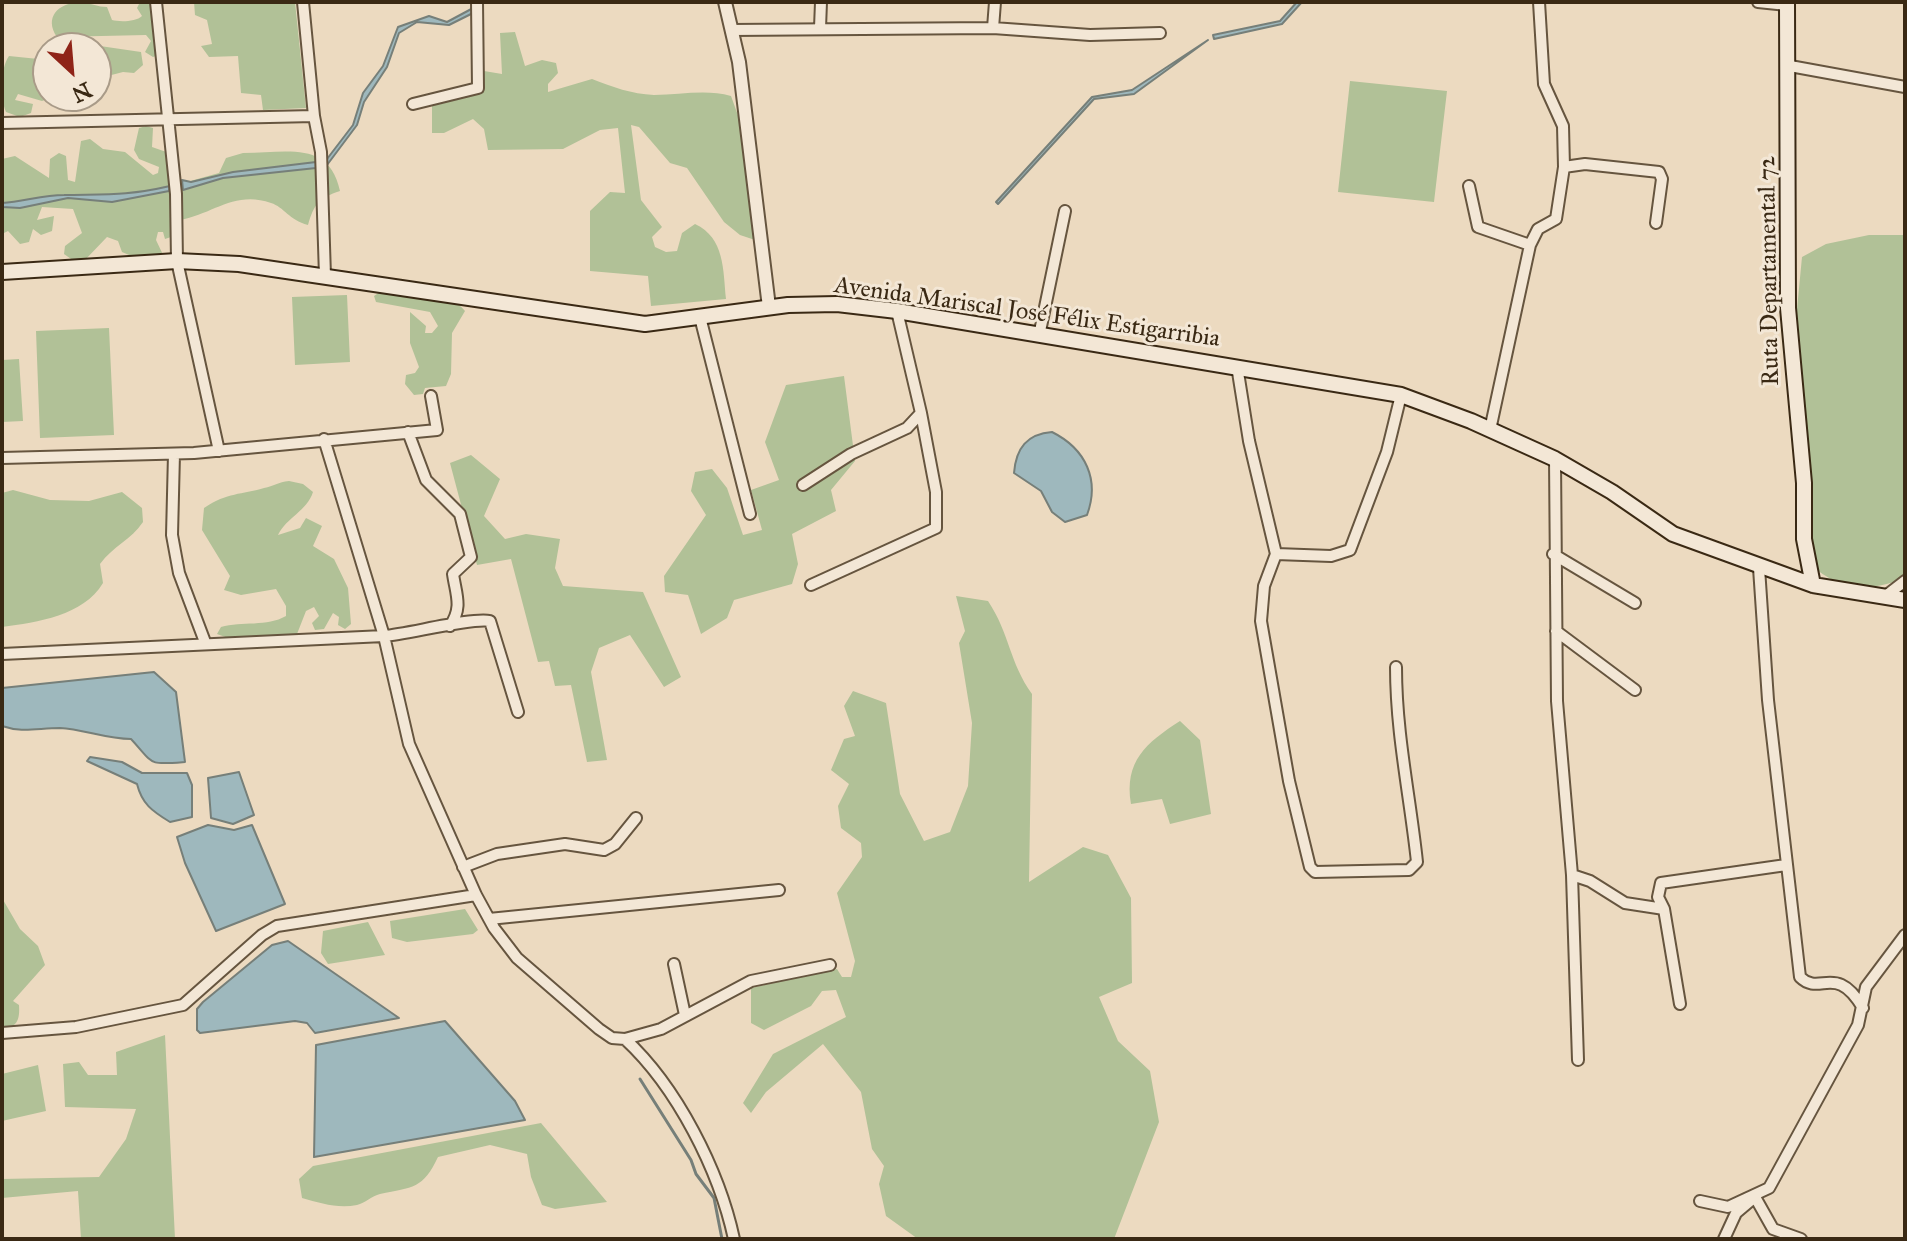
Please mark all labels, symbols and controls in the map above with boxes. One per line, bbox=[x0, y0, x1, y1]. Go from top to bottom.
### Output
north arrow bbox=[32, 32, 112, 112]
text: N bbox=[68, 76, 96, 108]
street label: Ruta Departamental 72 bbox=[1754, 156, 1786, 386]
street label: Avenida Mariscal José Félix Estigarribia bbox=[832, 272, 1222, 354]

